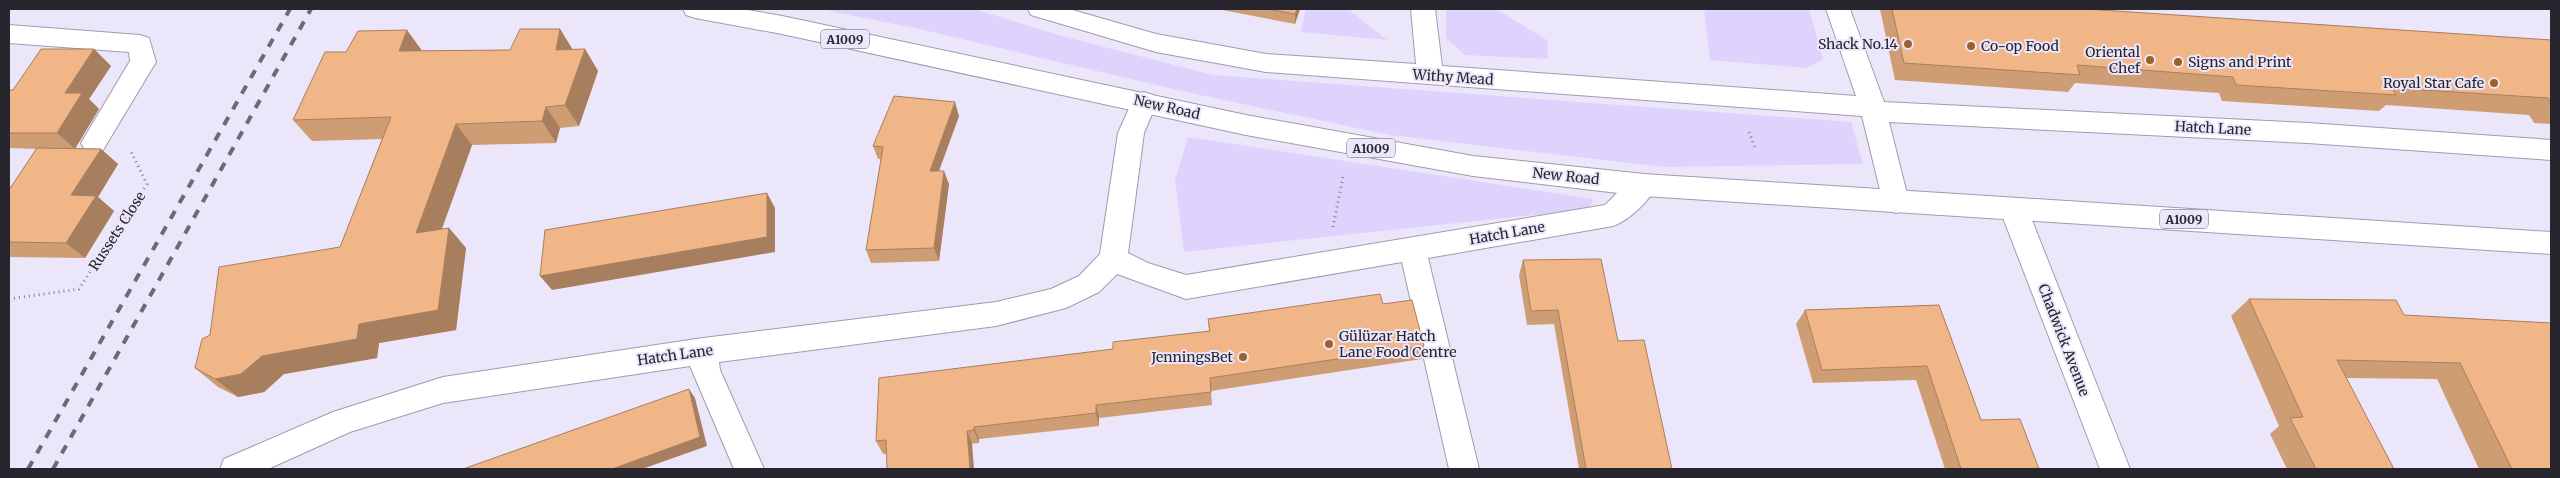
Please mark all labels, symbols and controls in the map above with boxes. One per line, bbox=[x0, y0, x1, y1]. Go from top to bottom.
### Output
road number: A1009 bbox=[821, 30, 869, 48]
place label: Shack No.14 bbox=[1818, 35, 1898, 53]
place label: Co-op Food bbox=[1981, 37, 2060, 55]
marker: Shack No.14 bbox=[1902, 38, 1914, 50]
marker: Co-op Food bbox=[1965, 40, 1977, 52]
place label: Oriental Chef bbox=[2085, 43, 2141, 77]
place label: Signs and Print bbox=[2188, 53, 2292, 71]
marker: Oriental Chef bbox=[2144, 54, 2156, 66]
marker: Signs and Print bbox=[2172, 56, 2184, 68]
street label: Withy Mead bbox=[1411, 65, 1495, 89]
place label: Royal Star Cafe bbox=[2383, 74, 2484, 92]
marker: Royal Star Cafe bbox=[2488, 77, 2500, 89]
street label: New Road bbox=[1132, 91, 1202, 123]
street label: Hatch Lane bbox=[2174, 117, 2252, 139]
road number: A1009 bbox=[1347, 138, 1395, 158]
street label: New Road bbox=[1532, 164, 1601, 189]
street label: Russets Close bbox=[85, 188, 149, 274]
road number: A1009 bbox=[2160, 210, 2208, 228]
street label: Hatch Lane bbox=[1468, 218, 1546, 248]
street label: Chadwick Avenue bbox=[2034, 281, 2094, 399]
place label: Gülüzar Hatch Lane Food Centre bbox=[1339, 327, 1457, 361]
marker: Gülüzar Hatch Lane Food Centre bbox=[1323, 338, 1335, 350]
street label: Hatch Lane bbox=[636, 341, 714, 369]
place label: JenningsBet bbox=[1150, 348, 1234, 366]
marker: JenningsBet bbox=[1237, 351, 1249, 363]

